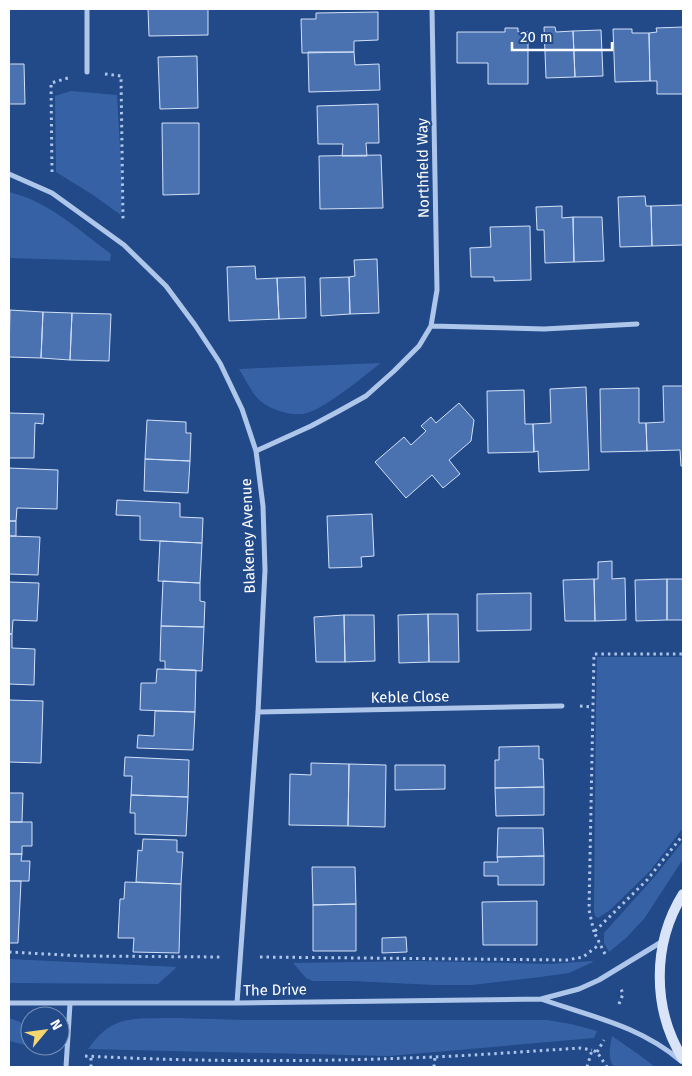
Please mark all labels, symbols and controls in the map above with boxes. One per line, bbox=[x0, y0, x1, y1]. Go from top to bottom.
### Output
scale bar bbox=[512, 20, 612, 52]
text: 20 m bbox=[520, 28, 553, 46]
street label: Northfield Way bbox=[413, 117, 433, 218]
street label: Blakeney Avenue bbox=[237, 478, 259, 594]
street label: Keble Close bbox=[370, 687, 450, 707]
street label: The Drive bbox=[243, 980, 307, 1000]
north arrow bbox=[20, 1006, 70, 1056]
text: N bbox=[46, 1017, 66, 1033]

